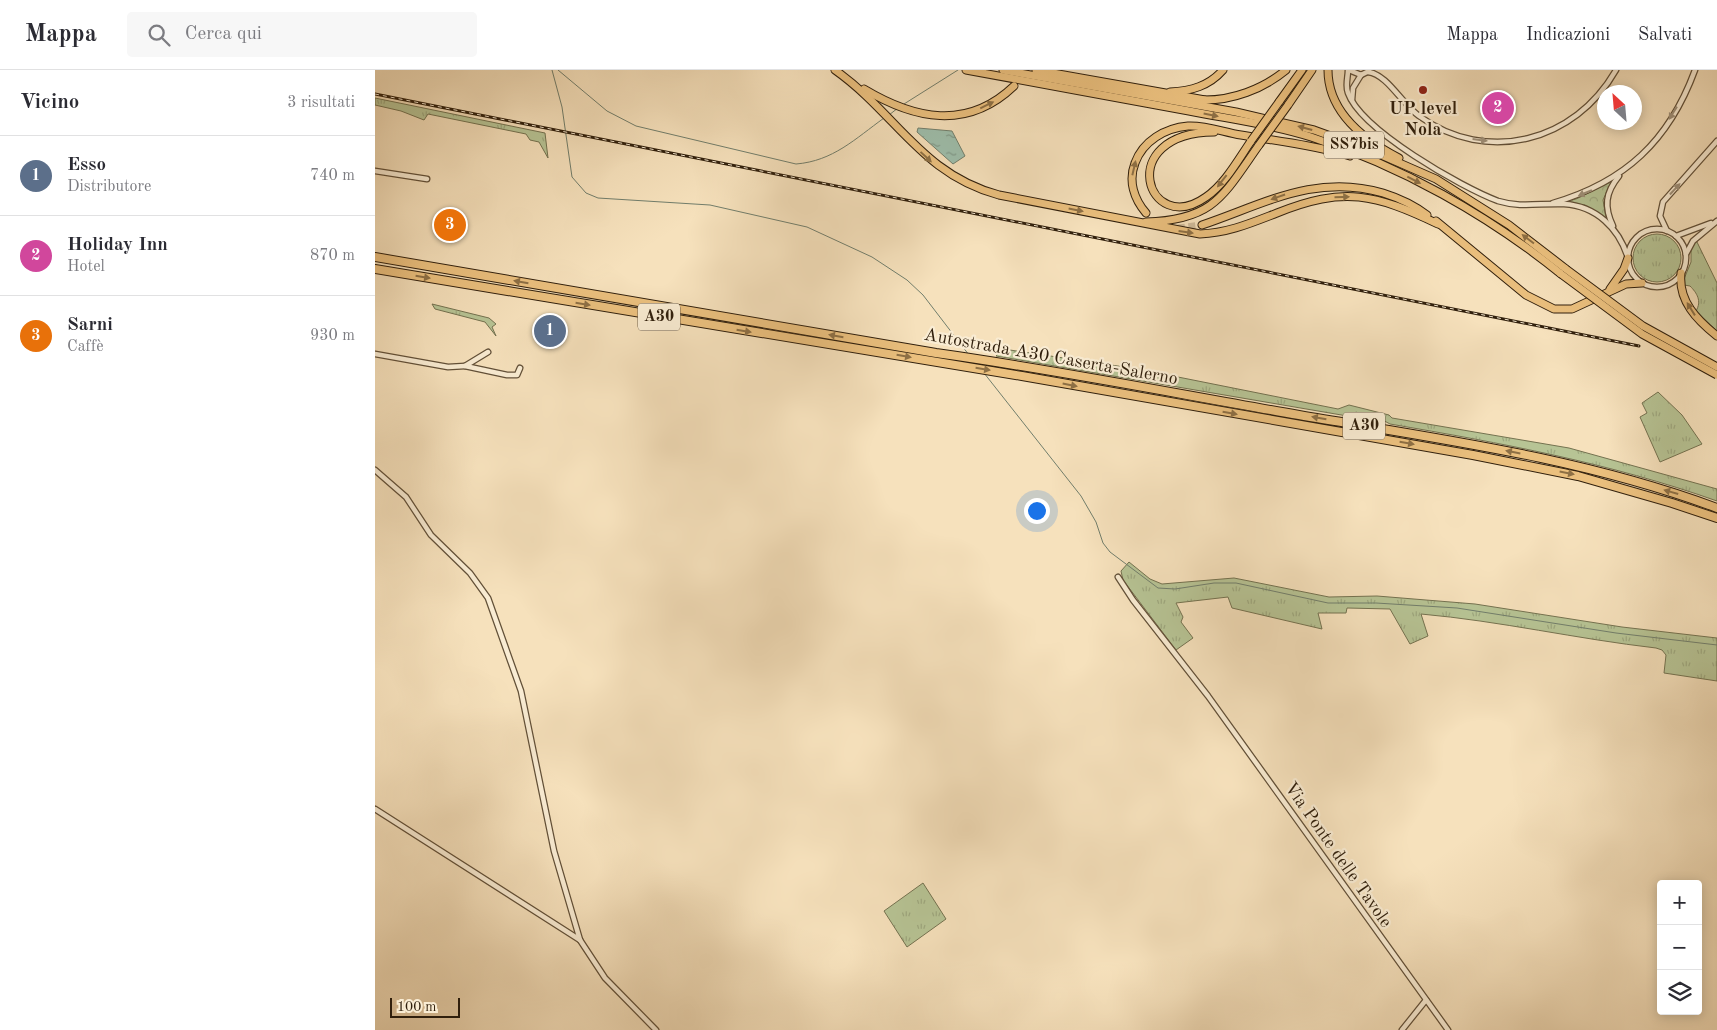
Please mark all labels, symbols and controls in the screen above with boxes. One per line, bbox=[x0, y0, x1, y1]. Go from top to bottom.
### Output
search box bbox=[127, 12, 477, 57]
icon: search bbox=[145, 21, 173, 49]
text: Mappa bbox=[25, 23, 97, 47]
text: Cerca qui bbox=[185, 25, 262, 44]
text: Mappa bbox=[1446, 26, 1498, 44]
text: Indicazioni bbox=[1526, 26, 1610, 44]
text: Salvati bbox=[1638, 26, 1692, 44]
marker: UP level Nola bbox=[1417, 84, 1429, 96]
north arrow bbox=[1597, 85, 1642, 130]
pin: 2 bbox=[1482, 89, 1514, 127]
text: Vicino bbox=[20, 92, 79, 113]
text: 3 risultati bbox=[287, 95, 355, 111]
place label: UP level Nola bbox=[1389, 100, 1458, 139]
one-way arrow bbox=[980, 101, 994, 109]
one-way arrow bbox=[1669, 107, 1678, 120]
one-way arrow bbox=[1203, 112, 1219, 120]
one-way arrow bbox=[1298, 124, 1313, 132]
road number: SS7bis bbox=[1324, 132, 1384, 158]
one-way arrow bbox=[1473, 136, 1489, 144]
one-way arrow bbox=[920, 151, 932, 163]
text: Esso bbox=[67, 156, 106, 175]
one-way arrow bbox=[1130, 160, 1138, 175]
text: 1 bbox=[31, 168, 41, 184]
text: 740 m bbox=[310, 168, 355, 184]
one-way arrow bbox=[1217, 174, 1228, 187]
one-way arrow bbox=[1407, 176, 1422, 184]
text: Distributore bbox=[67, 179, 151, 195]
one-way arrow bbox=[1669, 183, 1681, 195]
one-way arrow bbox=[1578, 189, 1592, 197]
one-way arrow bbox=[1335, 192, 1351, 200]
one-way arrow bbox=[1270, 194, 1285, 202]
pin: 3 bbox=[434, 206, 466, 244]
one-way arrow bbox=[1069, 207, 1085, 215]
one-way arrow bbox=[1178, 229, 1194, 237]
one-way arrow bbox=[1522, 233, 1535, 244]
text: Holiday Inn bbox=[67, 236, 168, 255]
text: 2 bbox=[31, 248, 41, 264]
text: 870 m bbox=[310, 248, 355, 264]
text: Hotel bbox=[67, 259, 105, 275]
one-way arrow bbox=[415, 274, 431, 282]
one-way arrow bbox=[513, 277, 529, 285]
one-way arrow bbox=[576, 300, 592, 308]
one-way arrow bbox=[1686, 302, 1695, 315]
road number: A30 bbox=[638, 303, 680, 330]
pin: 1 bbox=[534, 312, 566, 350]
text: Sarni bbox=[67, 316, 113, 335]
street label: Autostrada A30 Caserta-Salerno bbox=[923, 326, 1179, 388]
one-way arrow bbox=[736, 327, 752, 335]
text: 3 bbox=[31, 328, 41, 344]
text: 930 m bbox=[310, 328, 355, 344]
one-way arrow bbox=[828, 331, 844, 339]
text: Caffè bbox=[67, 339, 104, 355]
one-way arrow bbox=[897, 352, 913, 360]
one-way arrow bbox=[975, 366, 991, 374]
one-way arrow bbox=[1062, 381, 1078, 389]
one-way arrow bbox=[1222, 409, 1238, 417]
road number: A30 bbox=[1343, 412, 1385, 440]
one-way arrow bbox=[1311, 414, 1327, 422]
one-way arrow bbox=[1400, 440, 1416, 448]
one-way arrow bbox=[1505, 448, 1521, 456]
one-way arrow bbox=[1559, 470, 1575, 478]
one-way arrow bbox=[1663, 488, 1679, 496]
your location bbox=[1024, 498, 1050, 524]
street label: Via Ponte delle Tavole bbox=[1281, 779, 1395, 931]
map controls bbox=[1657, 880, 1702, 1015]
button: + bbox=[1657, 880, 1702, 925]
button: − bbox=[1657, 925, 1702, 970]
button: layers bbox=[1657, 970, 1702, 1015]
scale bar bbox=[390, 995, 460, 1018]
text: 100 m bbox=[397, 1000, 436, 1014]

